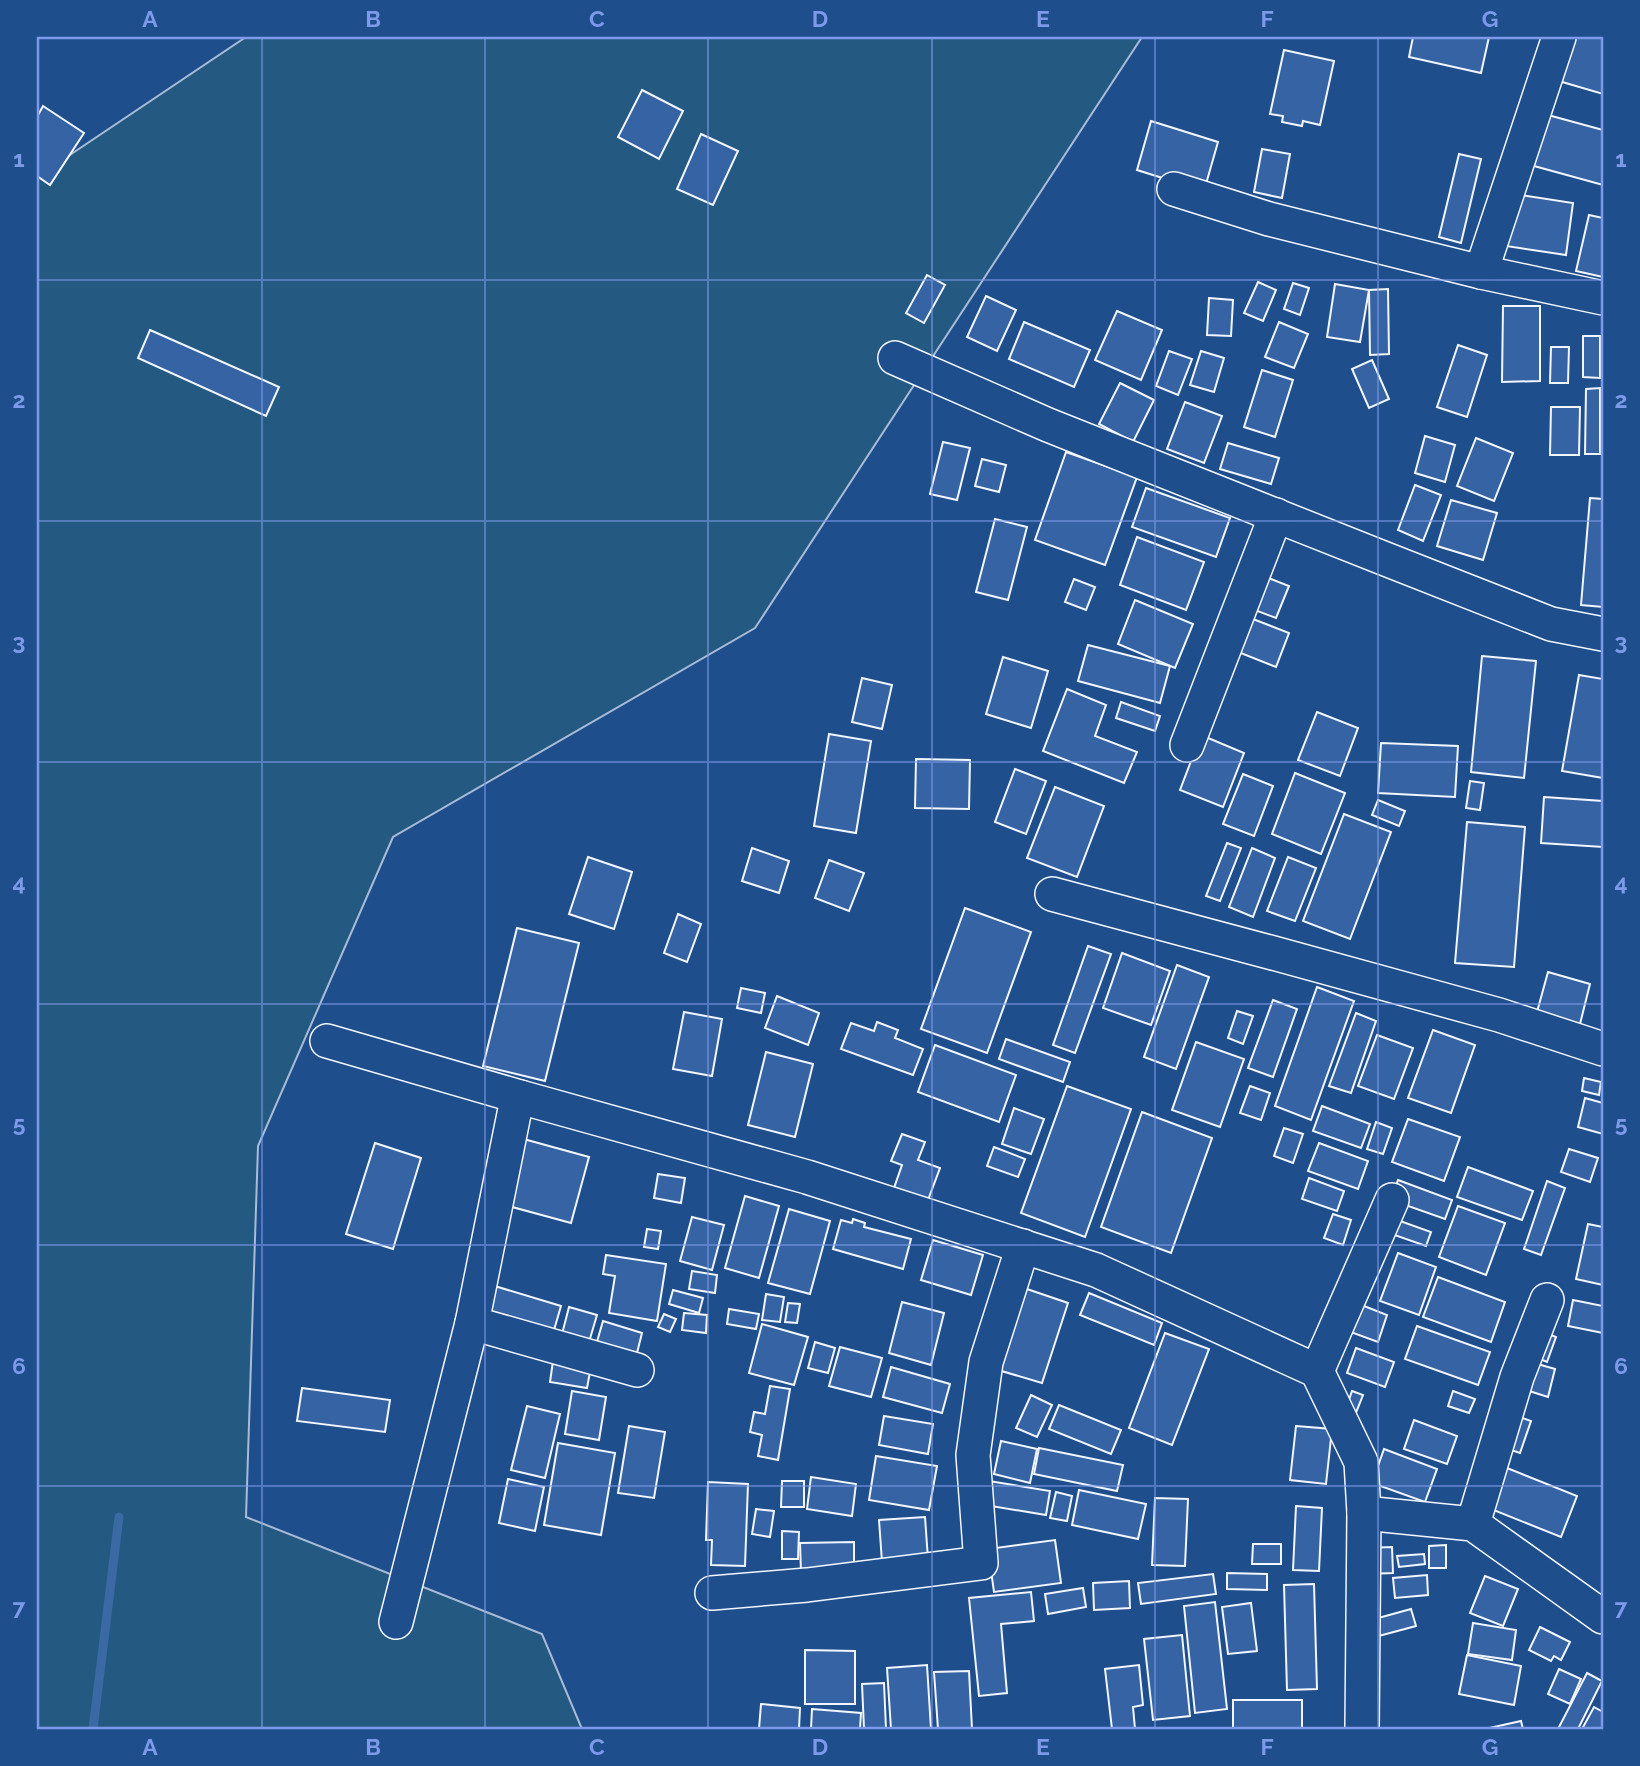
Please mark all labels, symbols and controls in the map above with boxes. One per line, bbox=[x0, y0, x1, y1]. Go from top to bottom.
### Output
text: A bbox=[142, 5, 158, 32]
text: B bbox=[365, 5, 381, 32]
text: C bbox=[589, 5, 605, 32]
text: D bbox=[812, 5, 828, 32]
text: E bbox=[1036, 5, 1050, 32]
text: F bbox=[1260, 5, 1274, 32]
text: G bbox=[1482, 5, 1498, 32]
text: 1 bbox=[13, 145, 25, 172]
text: 1 bbox=[1615, 145, 1627, 172]
text: 2 bbox=[13, 386, 25, 413]
text: 2 bbox=[1615, 386, 1627, 413]
text: 3 bbox=[13, 628, 25, 655]
text: 3 bbox=[1615, 628, 1627, 655]
text: 4 bbox=[12, 869, 26, 896]
text: 4 bbox=[1614, 869, 1628, 896]
text: 5 bbox=[13, 1110, 26, 1137]
text: 5 bbox=[1615, 1110, 1628, 1137]
text: 6 bbox=[12, 1352, 26, 1379]
text: 6 bbox=[1614, 1352, 1628, 1379]
text: 7 bbox=[13, 1593, 26, 1620]
text: 7 bbox=[1615, 1593, 1628, 1620]
text: A bbox=[142, 1733, 158, 1760]
text: B bbox=[365, 1733, 381, 1760]
text: C bbox=[589, 1733, 605, 1760]
text: D bbox=[812, 1733, 828, 1760]
text: E bbox=[1036, 1733, 1050, 1760]
text: F bbox=[1260, 1733, 1274, 1760]
text: G bbox=[1482, 1733, 1498, 1760]

